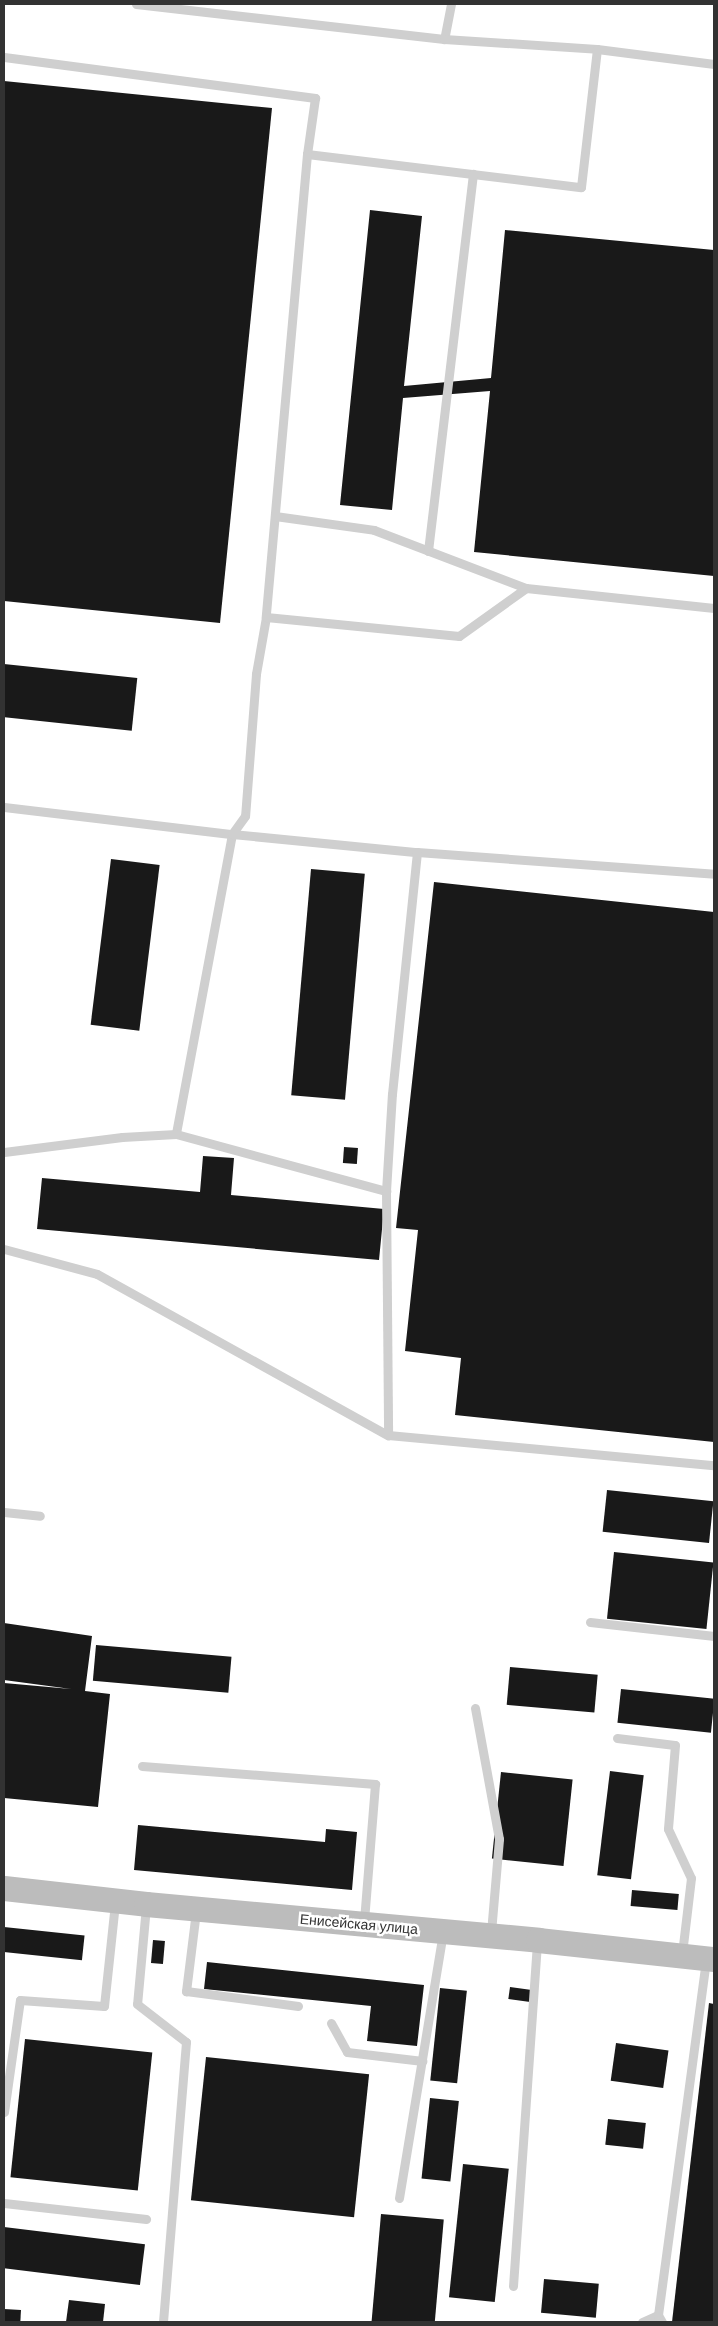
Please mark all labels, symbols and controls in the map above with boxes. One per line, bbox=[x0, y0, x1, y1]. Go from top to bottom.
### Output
street label: Енисейская улица bbox=[299, 1910, 419, 1938]

